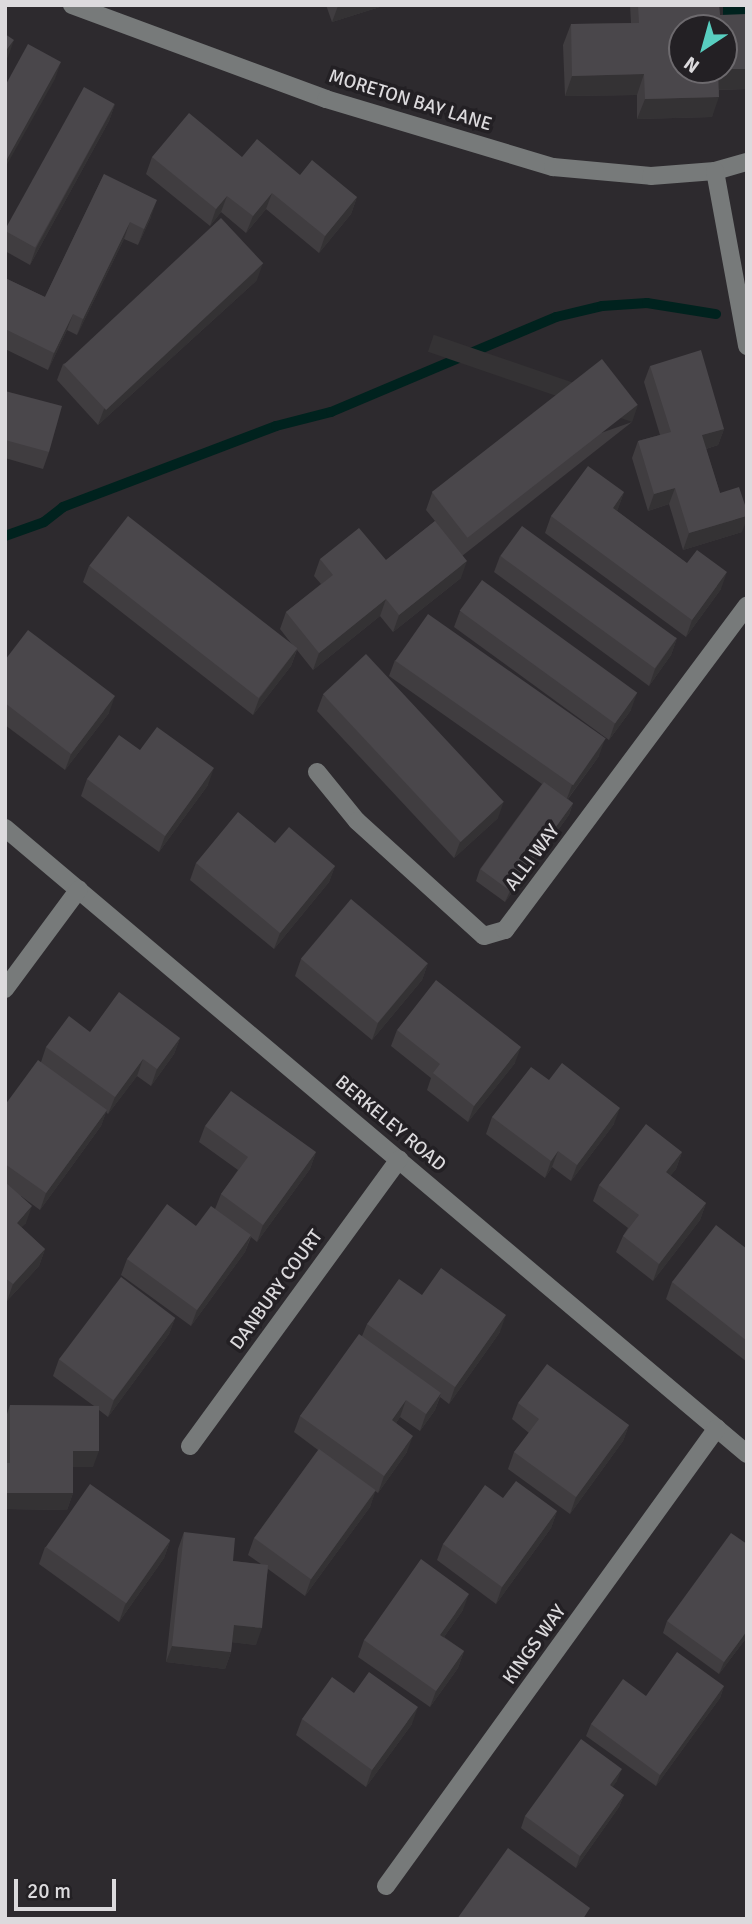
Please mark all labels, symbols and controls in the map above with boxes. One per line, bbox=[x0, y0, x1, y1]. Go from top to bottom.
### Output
north arrow bbox=[668, 14, 738, 84]
text: N bbox=[679, 51, 704, 78]
street label: MORETON BAY LANE bbox=[326, 65, 494, 137]
street label: ALLI WAY bbox=[501, 821, 565, 895]
street label: BERKELEY ROAD bbox=[330, 1071, 450, 1177]
street label: DANBURY COURT bbox=[226, 1226, 328, 1354]
street label: KINGS WAY bbox=[499, 1601, 571, 1689]
scale bar bbox=[18, 1864, 119, 1908]
text: 20 m bbox=[27, 1878, 71, 1904]

